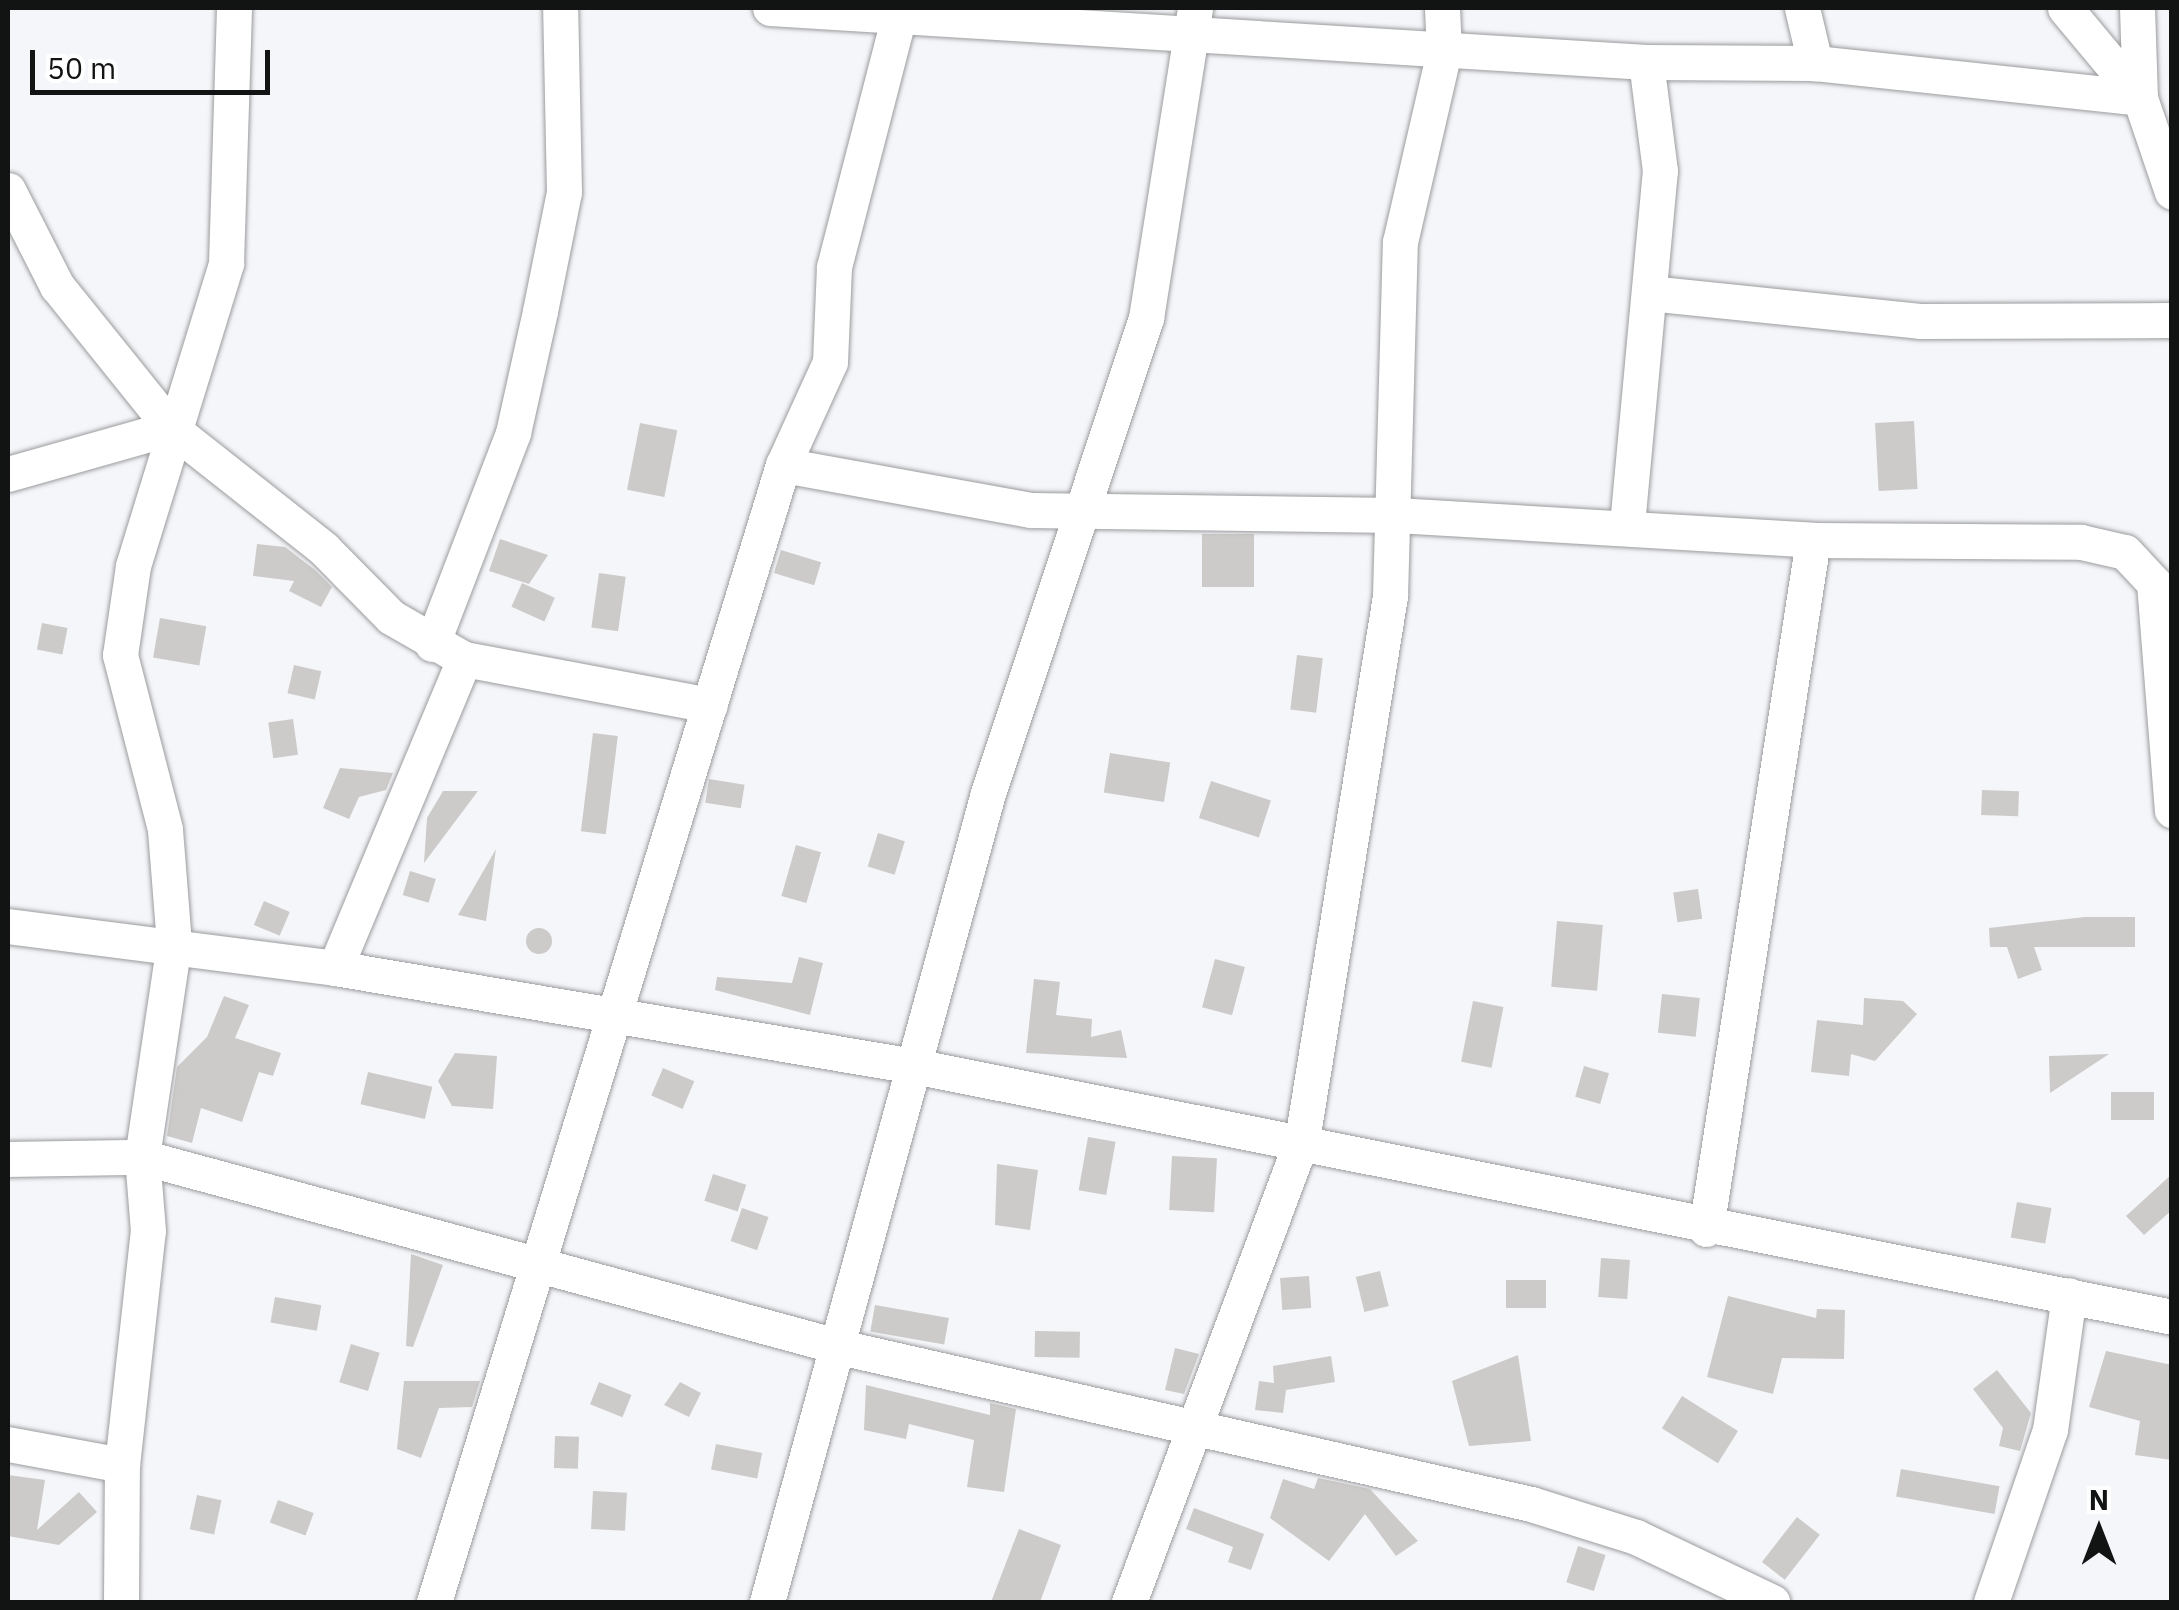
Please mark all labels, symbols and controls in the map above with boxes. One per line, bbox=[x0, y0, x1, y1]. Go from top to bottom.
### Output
scale bar bbox=[35, 30, 275, 92]
text: 50 m bbox=[47, 48, 116, 87]
north arrow bbox=[2049, 1480, 2149, 1580]
text: N bbox=[2089, 1481, 2109, 1518]

